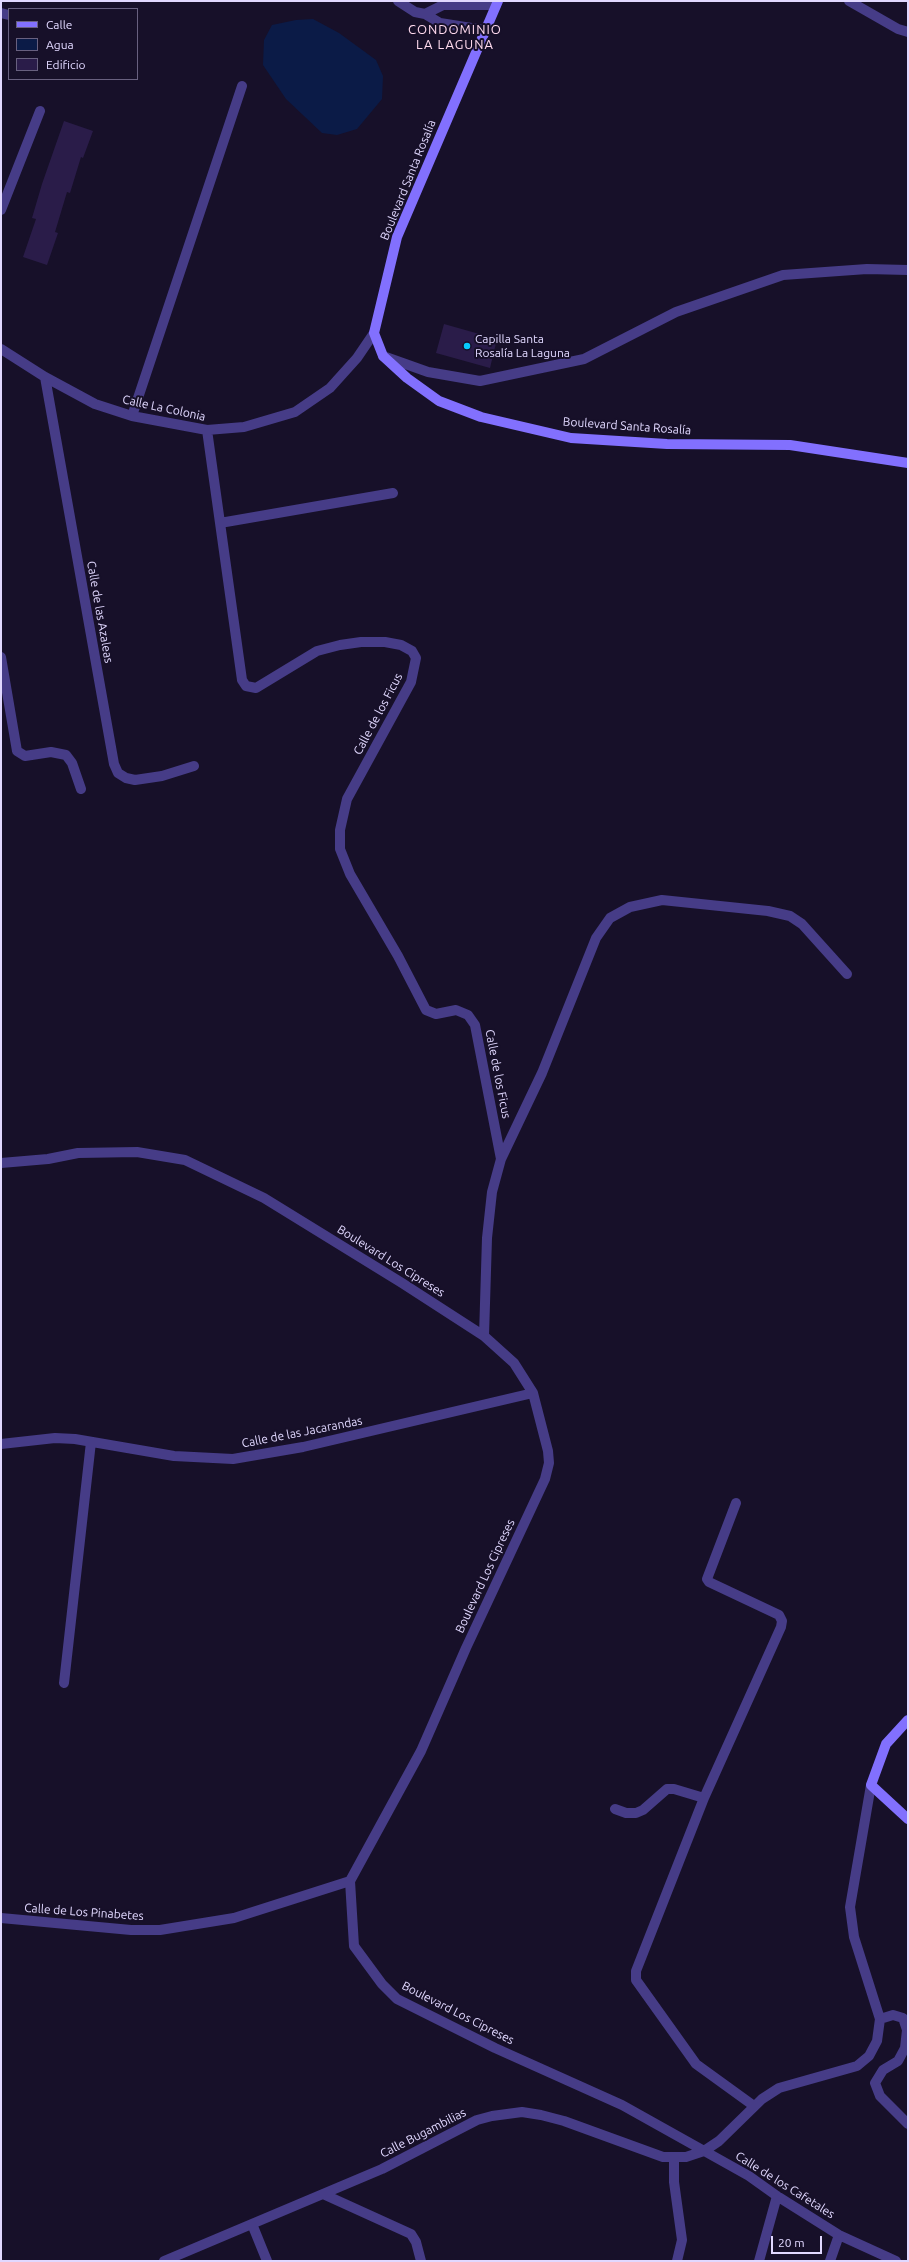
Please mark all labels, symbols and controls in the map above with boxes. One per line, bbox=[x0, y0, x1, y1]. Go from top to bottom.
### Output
legend bbox=[8, 8, 138, 80]
text: Calle bbox=[46, 18, 72, 31]
district label: CONDOMINIO LA LAGUNA bbox=[408, 22, 502, 53]
text: Agua bbox=[46, 38, 74, 51]
text: Edificio bbox=[46, 58, 86, 71]
street label: Boulevard Santa Rosalía bbox=[377, 118, 439, 242]
place label: Capilla Santa Rosalía La Laguna bbox=[475, 332, 570, 360]
marker: Capilla Santa Rosalía La Laguna bbox=[462, 341, 472, 351]
street label: Calle La Colonia bbox=[121, 392, 207, 424]
street label: Boulevard Santa Rosalía bbox=[562, 414, 692, 438]
street label: Calle de las Azaleas bbox=[84, 560, 116, 664]
street label: Calle de los Ficus bbox=[350, 671, 406, 757]
street label: Calle de los Ficus bbox=[482, 1028, 514, 1120]
street label: Boulevard Los Cipreses bbox=[335, 1222, 447, 1300]
street label: Calle de las Jacarandas bbox=[240, 1413, 364, 1451]
street label: Boulevard Los Cipreses bbox=[452, 1517, 518, 1635]
street label: Calle de Los Pinabetes bbox=[24, 1901, 144, 1923]
street label: Boulevard Los Cipreses bbox=[399, 1978, 517, 2048]
street label: Calle Bugambilias bbox=[378, 2105, 468, 2161]
street label: Calle de los Cafetales bbox=[733, 2149, 837, 2221]
scale bar bbox=[773, 2228, 824, 2254]
text: 20 m bbox=[778, 2236, 805, 2249]

